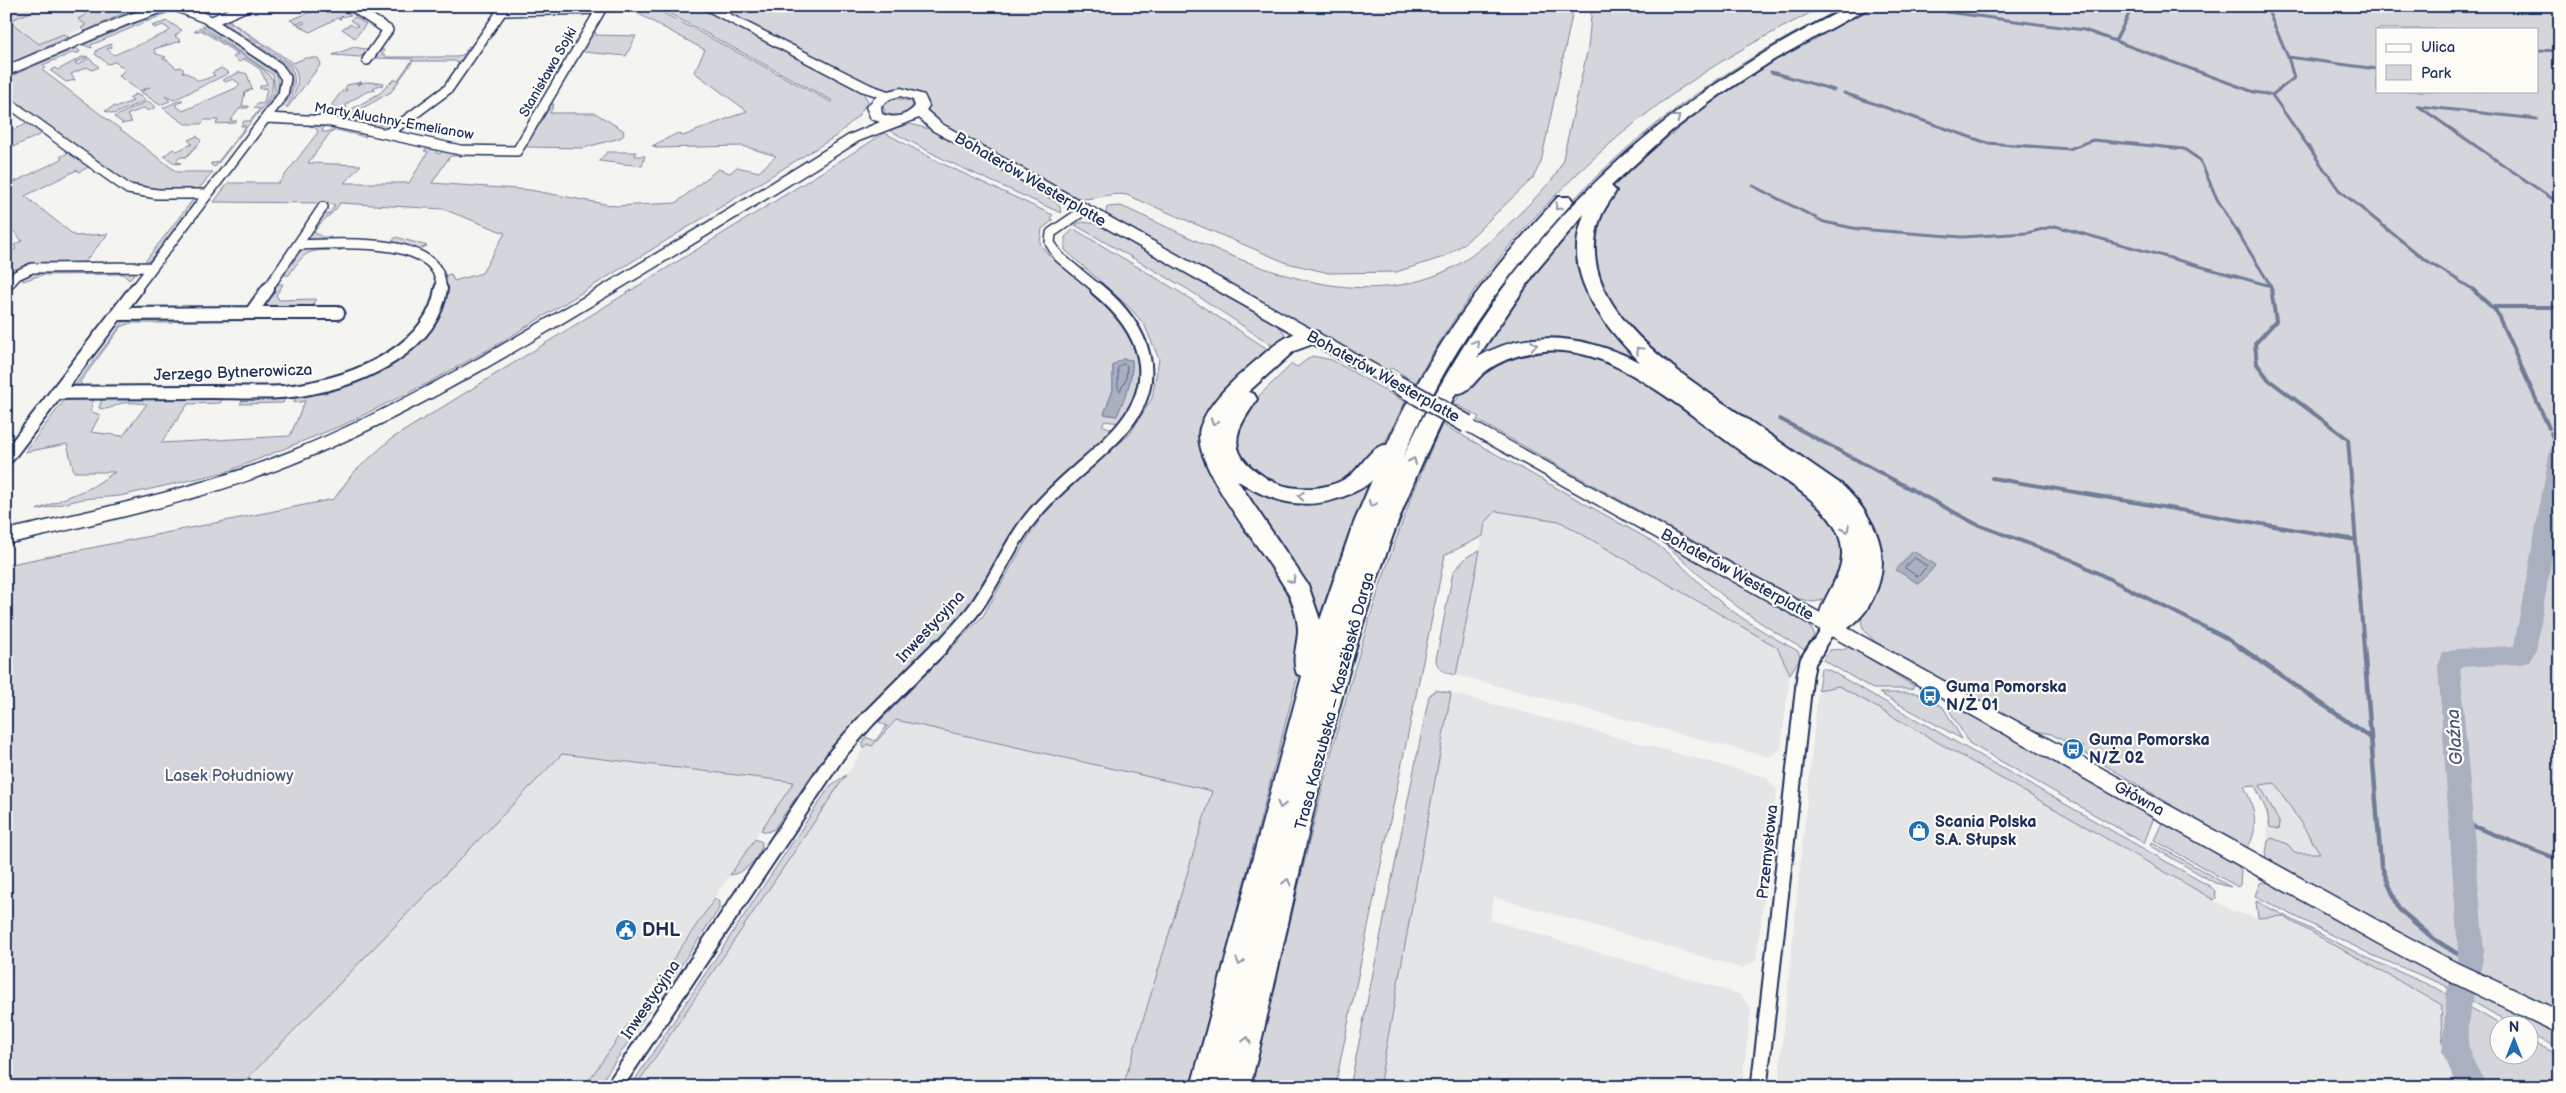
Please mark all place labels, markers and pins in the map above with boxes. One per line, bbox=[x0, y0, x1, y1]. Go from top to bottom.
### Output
place label: Guma Pomorska N/Ż 01 bbox=[1946, 678, 2067, 715]
bus stop icon: Guma Pomorska N/Ż 01 bbox=[1918, 684, 1942, 708]
place label: Guma Pomorska N/Ż 02 bbox=[2089, 731, 2210, 768]
bus stop icon: Guma Pomorska N/Ż 02 bbox=[2061, 737, 2085, 761]
place label: Scania Polska S.A. Słupsk bbox=[1935, 813, 2037, 850]
shop icon: Scania Polska S.A. Słupsk bbox=[1907, 819, 1931, 843]
public building icon: DHL bbox=[614, 918, 638, 942]
place label: DHL bbox=[642, 919, 680, 942]

